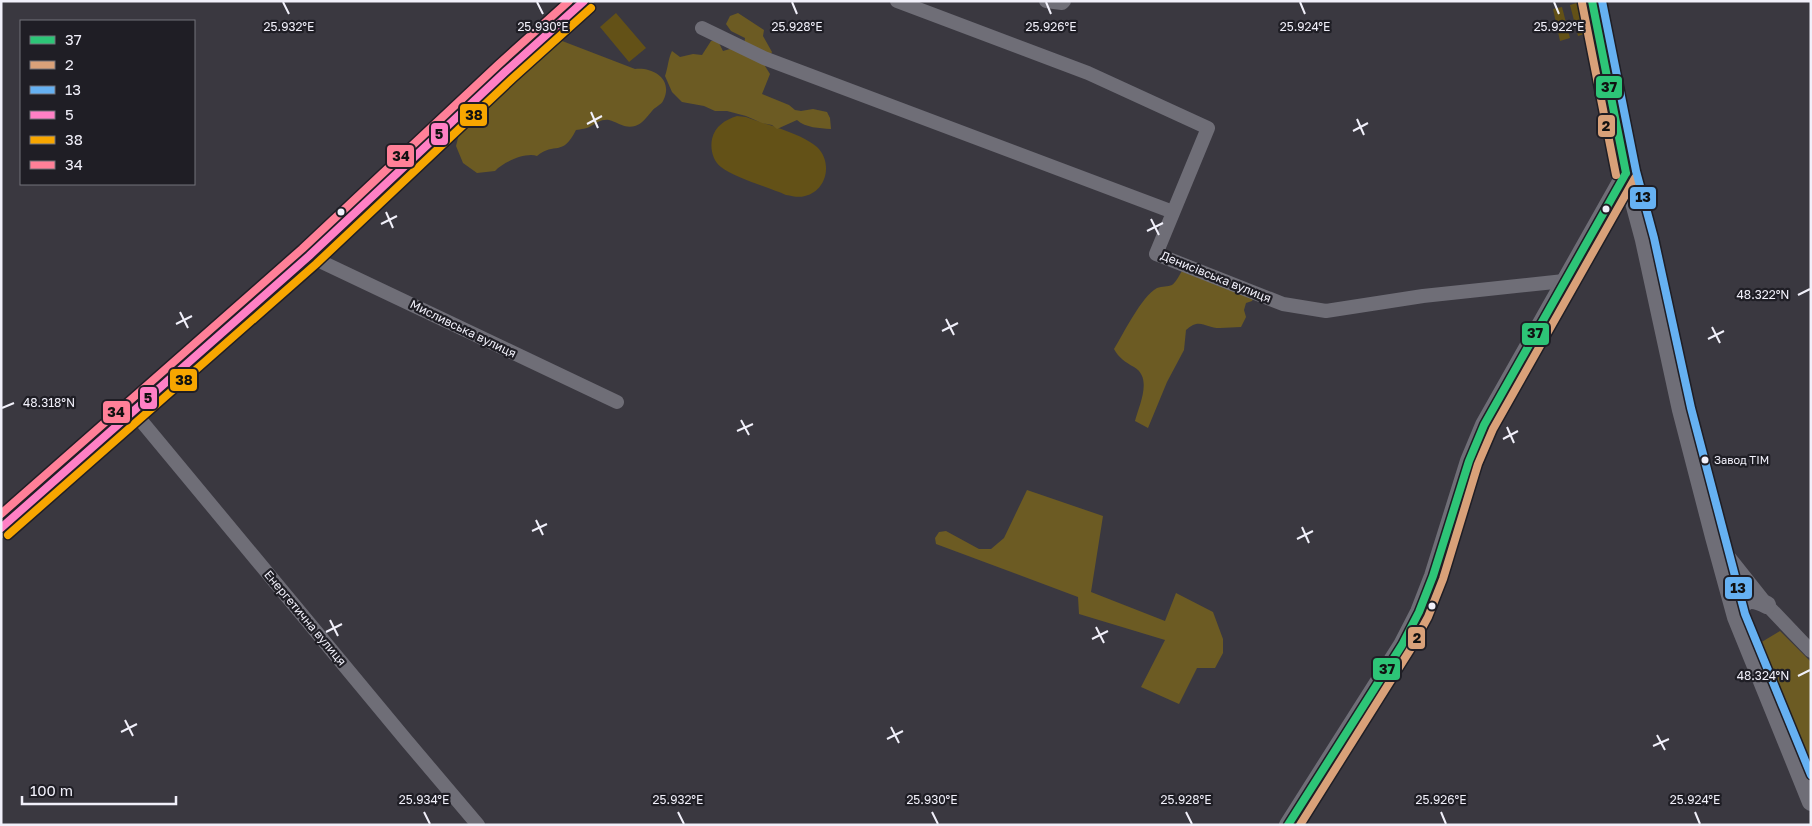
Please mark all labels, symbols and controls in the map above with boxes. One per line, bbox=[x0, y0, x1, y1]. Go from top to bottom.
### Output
text: 25.932°E bbox=[264, 19, 314, 34]
text: 25.930°E bbox=[517, 19, 569, 34]
text: 25.928°E bbox=[771, 19, 823, 34]
text: 25.926°E bbox=[1025, 19, 1077, 34]
text: 25.924°E bbox=[1280, 19, 1330, 34]
text: 25.922°E bbox=[1534, 19, 1584, 34]
legend bbox=[20, 20, 195, 185]
text: 37 bbox=[65, 30, 82, 48]
text: 2 bbox=[65, 55, 74, 73]
line badge: 37 bbox=[1595, 75, 1623, 99]
text: 37 bbox=[1601, 78, 1617, 95]
text: 13 bbox=[65, 80, 81, 98]
line badge: 38 bbox=[459, 103, 488, 127]
text: 5 bbox=[65, 105, 74, 123]
text: 38 bbox=[465, 106, 483, 123]
line badge: 2 bbox=[1597, 114, 1616, 138]
text: 2 bbox=[1602, 117, 1611, 134]
line badge: 5 bbox=[430, 122, 449, 146]
text: 5 bbox=[435, 125, 444, 142]
text: 38 bbox=[65, 130, 83, 148]
line badge: 34 bbox=[386, 144, 415, 168]
text: 34 bbox=[392, 147, 410, 164]
text: 34 bbox=[65, 155, 83, 173]
line badge: 13 bbox=[1629, 186, 1657, 210]
text: 13 bbox=[1635, 188, 1651, 205]
unlabelled marker bbox=[1601, 204, 1611, 214]
unlabelled marker bbox=[336, 207, 346, 217]
street label: Денисівська вулиця bbox=[1159, 247, 1274, 306]
text: 48.322°N bbox=[1737, 287, 1789, 302]
street label: Мисливська вулиця bbox=[408, 296, 519, 361]
line badge: 37 bbox=[1521, 322, 1550, 346]
text: 37 bbox=[1527, 324, 1543, 341]
line badge: 38 bbox=[169, 368, 198, 392]
text: 38 bbox=[175, 371, 193, 388]
line badge: 5 bbox=[139, 386, 158, 410]
text: 5 bbox=[144, 389, 153, 406]
text: 48.318°N bbox=[23, 395, 75, 410]
line badge: 34 bbox=[102, 400, 131, 424]
text: 34 bbox=[107, 403, 125, 420]
place label: Завод ТІМ bbox=[1714, 453, 1769, 466]
marker: Завод ТІМ bbox=[1700, 455, 1710, 465]
street label: Енергетична вулиця bbox=[261, 567, 350, 668]
line badge: 13 bbox=[1724, 576, 1753, 600]
text: 13 bbox=[1730, 579, 1746, 596]
unlabelled marker bbox=[1427, 601, 1437, 611]
line badge: 2 bbox=[1407, 626, 1426, 650]
text: 2 bbox=[1413, 629, 1422, 646]
line badge: 37 bbox=[1372, 657, 1401, 681]
text: 37 bbox=[1379, 660, 1395, 677]
text: 48.324°N bbox=[1737, 668, 1789, 683]
scale bar bbox=[22, 774, 176, 806]
text: 100 m bbox=[30, 781, 73, 799]
text: 25.934°E bbox=[399, 792, 449, 807]
text: 25.932°E bbox=[653, 792, 703, 807]
text: 25.930°E bbox=[906, 792, 958, 807]
text: 25.928°E bbox=[1160, 792, 1212, 807]
text: 25.926°E bbox=[1415, 792, 1467, 807]
text: 25.924°E bbox=[1670, 792, 1720, 807]

